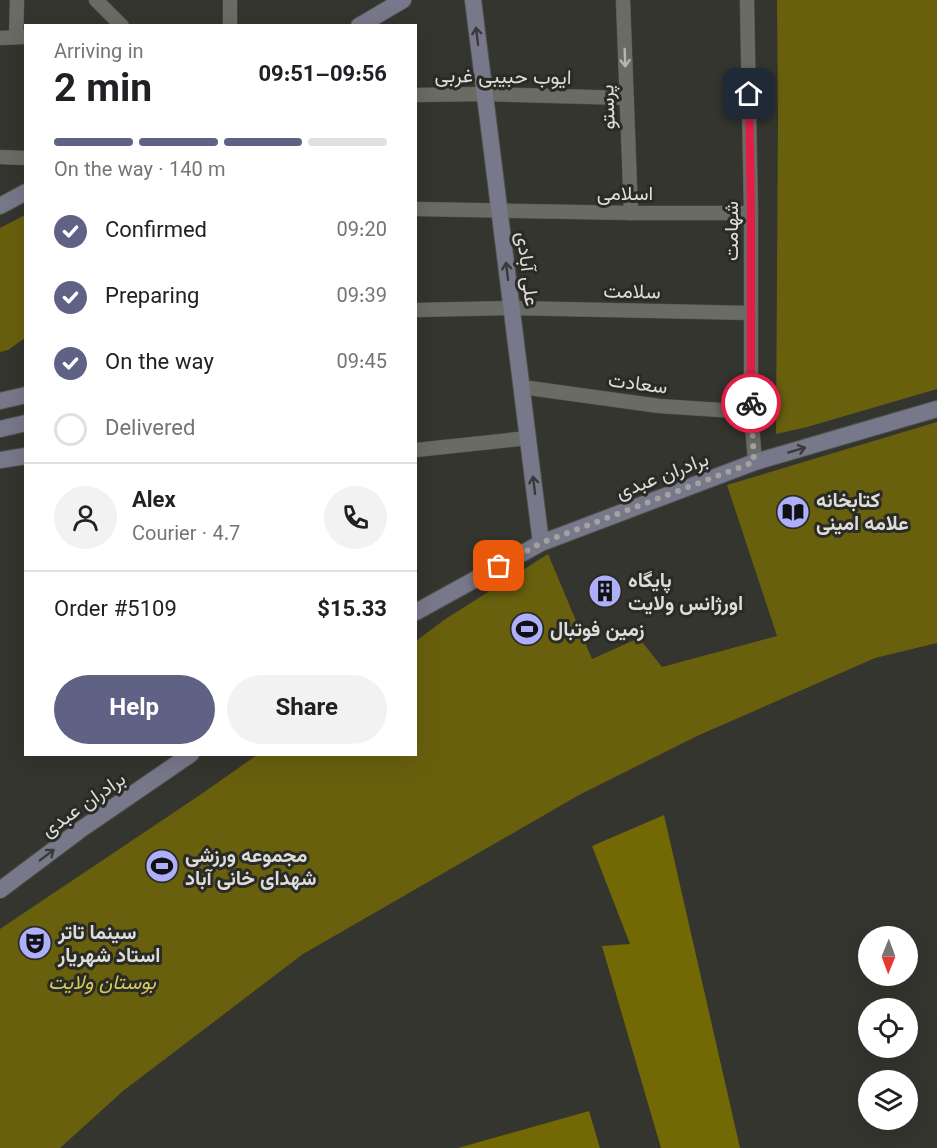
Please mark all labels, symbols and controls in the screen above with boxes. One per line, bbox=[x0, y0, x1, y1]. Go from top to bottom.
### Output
one-way arrow bbox=[472, 27, 483, 46]
text: Arriving in bbox=[54, 37, 144, 69]
one-way arrow bbox=[620, 48, 631, 68]
text: 09:51–09:56 bbox=[258, 58, 387, 93]
text: 2 min bbox=[54, 61, 152, 122]
street label: ایوب حبیبی غربی bbox=[434, 61, 572, 95]
pin bbox=[723, 68, 774, 119]
icon: home bbox=[732, 77, 765, 110]
street label: پرستو bbox=[592, 84, 626, 130]
text: On the way · 140 m bbox=[54, 155, 226, 187]
street label: اسلامی bbox=[597, 179, 653, 211]
street label: شهامت bbox=[717, 201, 749, 261]
text: Confirmed bbox=[105, 214, 207, 249]
icon: check bbox=[54, 215, 87, 248]
text: 09:20 bbox=[337, 215, 387, 247]
street label: علی آبادی bbox=[506, 230, 546, 308]
one-way arrow bbox=[501, 262, 512, 282]
street label: سلامت bbox=[603, 277, 661, 309]
text: Preparing bbox=[105, 280, 199, 315]
icon: check bbox=[54, 281, 87, 314]
text: 09:39 bbox=[337, 281, 387, 313]
text: On the way bbox=[105, 346, 214, 381]
icon: check bbox=[54, 347, 87, 380]
text: 09:45 bbox=[337, 347, 387, 379]
street label: سعادت bbox=[606, 365, 669, 404]
courier bbox=[721, 373, 781, 433]
icon: bike bbox=[735, 387, 768, 420]
text: Delivered bbox=[105, 412, 195, 447]
street label: برادران عبدی bbox=[611, 444, 714, 509]
one-way arrow bbox=[787, 444, 806, 455]
one-way arrow bbox=[528, 476, 539, 496]
text: Alex bbox=[132, 484, 176, 519]
button: person bbox=[54, 486, 117, 549]
button: phone bbox=[324, 486, 387, 549]
place label: کتابخانه علامه امینی bbox=[816, 486, 909, 541]
library icon: کتابخانه علامه امینی bbox=[775, 494, 811, 530]
text: Courier · 4.7 bbox=[132, 519, 240, 551]
pin bbox=[473, 540, 524, 591]
icon: bag bbox=[482, 549, 515, 582]
place label: پایگاه اورژانس ولایت bbox=[628, 566, 743, 621]
building icon: پایگاه اورژانس ولایت bbox=[587, 573, 623, 609]
text: Order #5109 bbox=[54, 593, 177, 628]
text: $15.33 bbox=[317, 593, 387, 628]
sports icon: زمین فوتبال bbox=[509, 611, 545, 647]
place label: زمین فوتبال bbox=[550, 615, 645, 647]
button: Help bbox=[54, 675, 215, 744]
button: Share bbox=[227, 675, 387, 744]
street label: برادران عبدی bbox=[35, 765, 133, 847]
place label: مجموعه ورزشی شهدای خانی آباد bbox=[185, 841, 316, 896]
one-way arrow bbox=[38, 848, 54, 861]
sports icon: مجموعه ورزشی شهدای خانی آباد bbox=[144, 848, 180, 884]
place label: سینما تاتر استاد شهریار bbox=[57, 918, 160, 973]
theatre icon: سینما تاتر استاد شهریار bbox=[17, 925, 53, 961]
north arrow bbox=[858, 926, 918, 986]
map controls bbox=[858, 926, 918, 1130]
park label: بوستان ولایت bbox=[48, 968, 157, 1000]
button: locate bbox=[858, 998, 918, 1058]
button: layers bbox=[858, 1070, 918, 1130]

